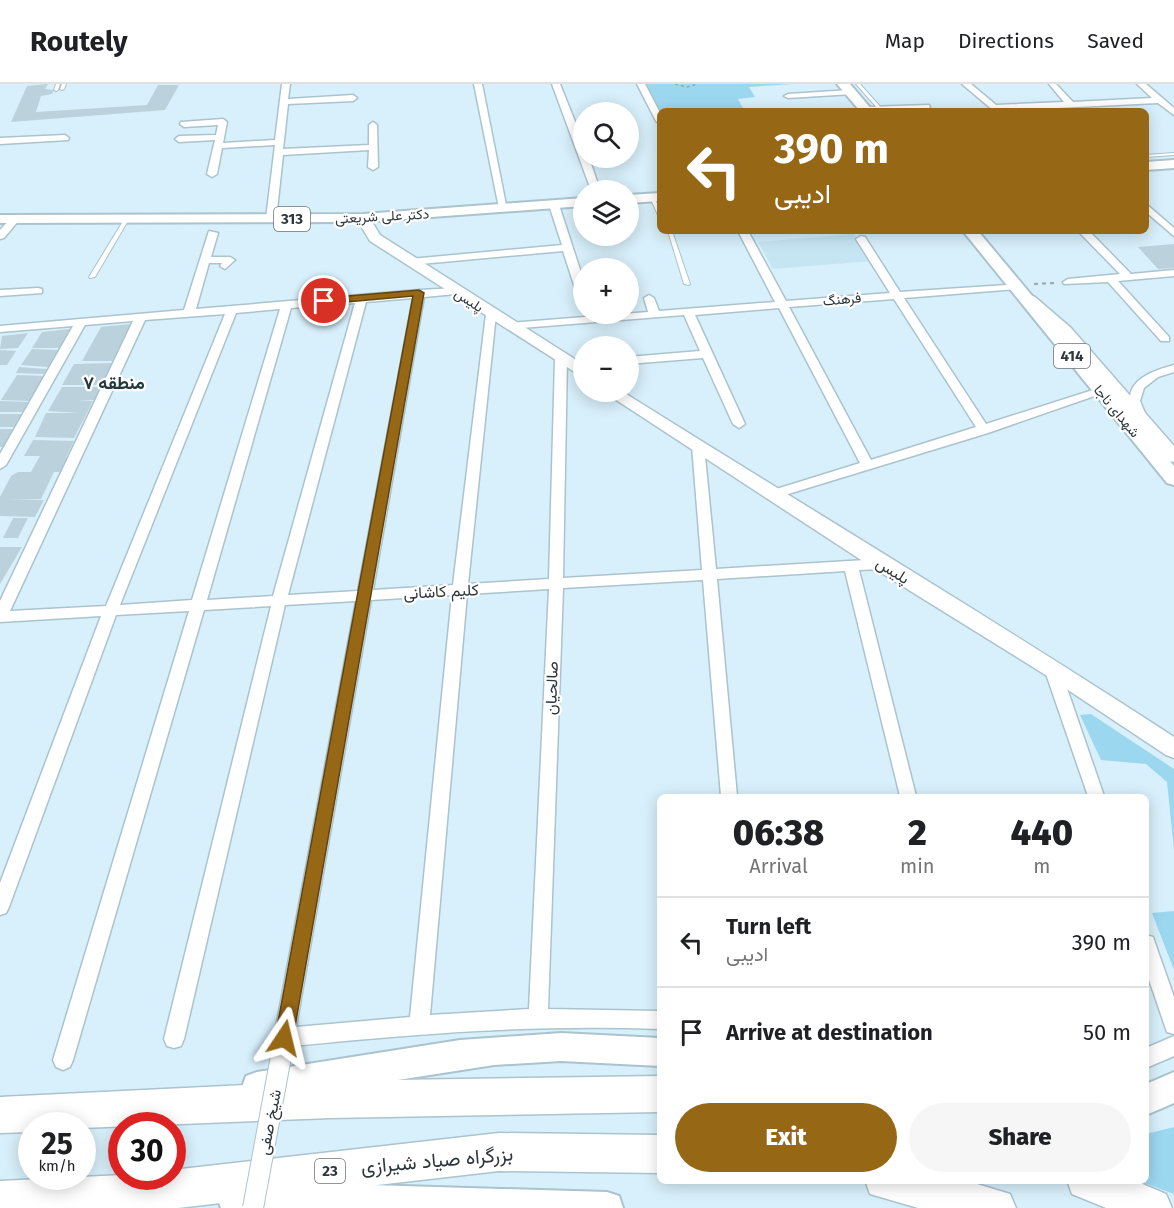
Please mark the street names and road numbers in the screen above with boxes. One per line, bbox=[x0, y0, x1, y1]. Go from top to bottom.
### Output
street label: دکتر علی شریعتی bbox=[334, 206, 430, 227]
road number: 313 bbox=[274, 207, 310, 231]
street label: پلیس bbox=[450, 285, 486, 317]
street label: فرهنگ bbox=[822, 289, 862, 310]
road number: 414 bbox=[1054, 344, 1090, 368]
street label: شهدای ناجا bbox=[1090, 382, 1143, 441]
street label: پلیس bbox=[872, 553, 913, 590]
street label: کلیم کاشانی bbox=[403, 580, 479, 604]
street label: صالحیان bbox=[541, 661, 562, 715]
street label: شیخ صفی bbox=[254, 1088, 287, 1157]
street label: بزرگراه صیاد شیرازی bbox=[360, 1141, 514, 1180]
road number: 23 bbox=[315, 1159, 345, 1183]

